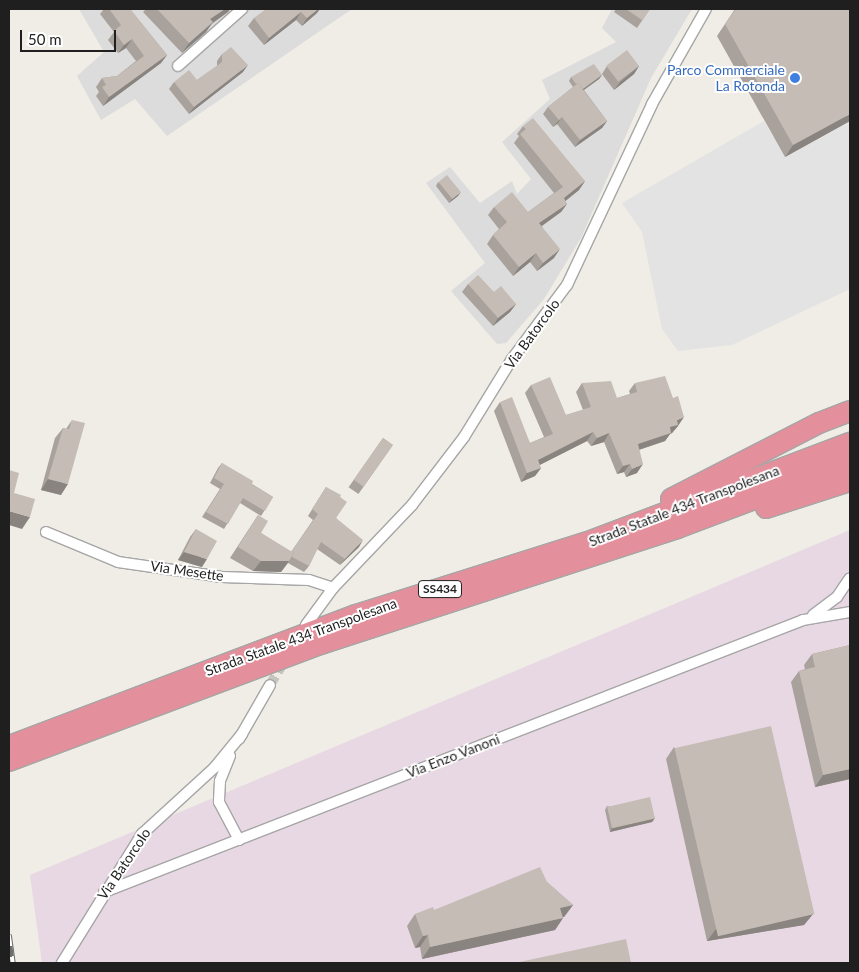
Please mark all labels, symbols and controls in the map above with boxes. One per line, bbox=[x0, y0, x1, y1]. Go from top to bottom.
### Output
scale bar bbox=[22, 20, 119, 52]
text: 50 m bbox=[28, 30, 62, 48]
place label: Parco Commerciale La Rotonda bbox=[667, 62, 785, 94]
marker: Parco Commerciale La Rotonda bbox=[789, 72, 801, 84]
street label: Via Batorcolo bbox=[501, 296, 563, 372]
street label: Strada Statale 434 Transpolesana bbox=[586, 462, 782, 550]
street label: Via Mesette bbox=[149, 558, 225, 584]
road number: SS434 bbox=[418, 580, 462, 598]
street label: Strada Statale 434 Transpolesana bbox=[203, 594, 399, 680]
street label: Via Enzo Vanoni bbox=[404, 730, 502, 782]
street label: Via Batorcolo bbox=[94, 825, 154, 903]

